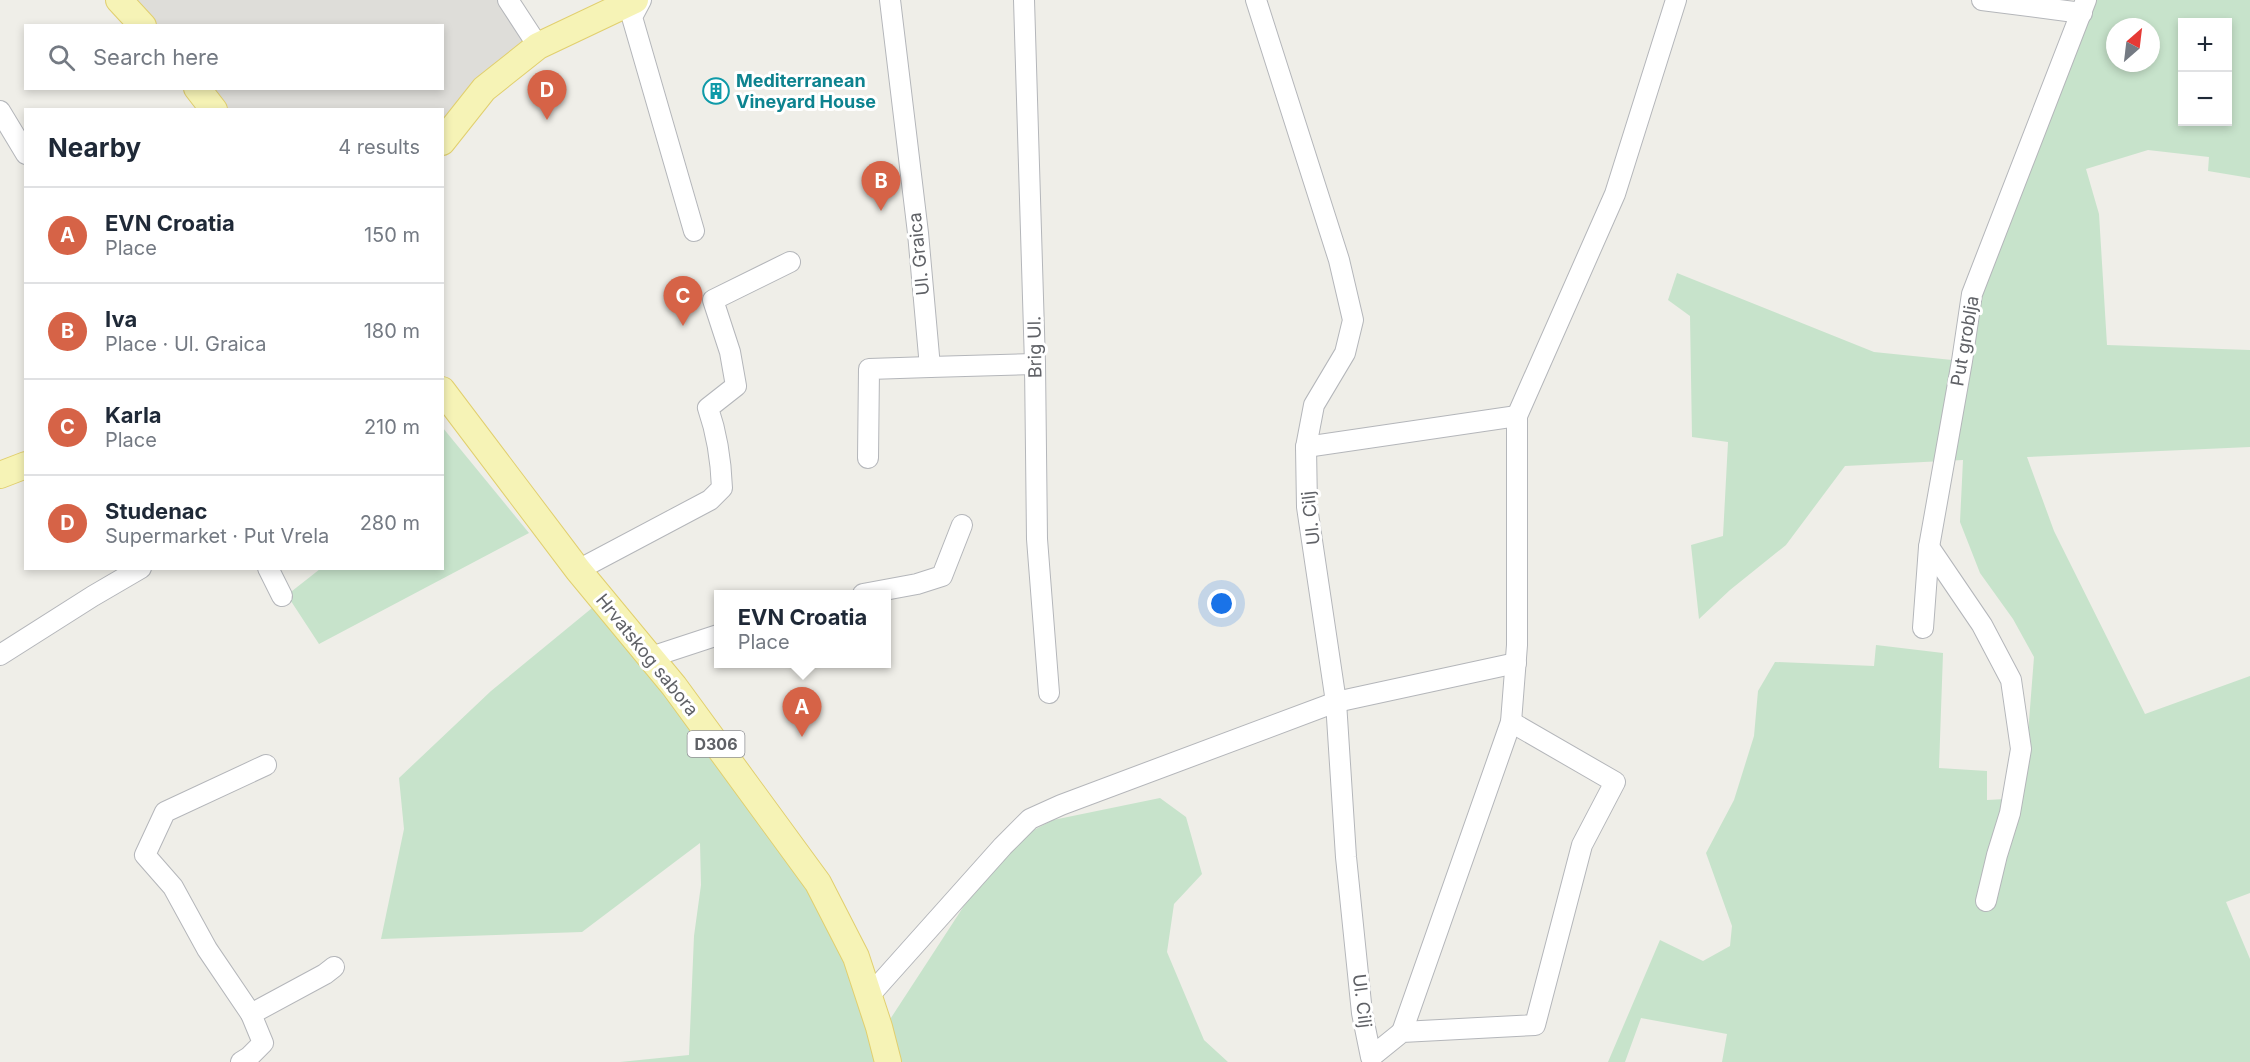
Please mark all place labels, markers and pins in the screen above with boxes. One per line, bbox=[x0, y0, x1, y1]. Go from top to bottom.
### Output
pin: D bbox=[528, 70, 566, 120]
place label: Mediterranean Vineyard House bbox=[736, 70, 876, 112]
building icon: Mediterranean Vineyard House bbox=[701, 76, 731, 106]
pin: B bbox=[862, 162, 900, 211]
pin: C bbox=[664, 276, 702, 326]
pin: A bbox=[782, 688, 822, 737]

